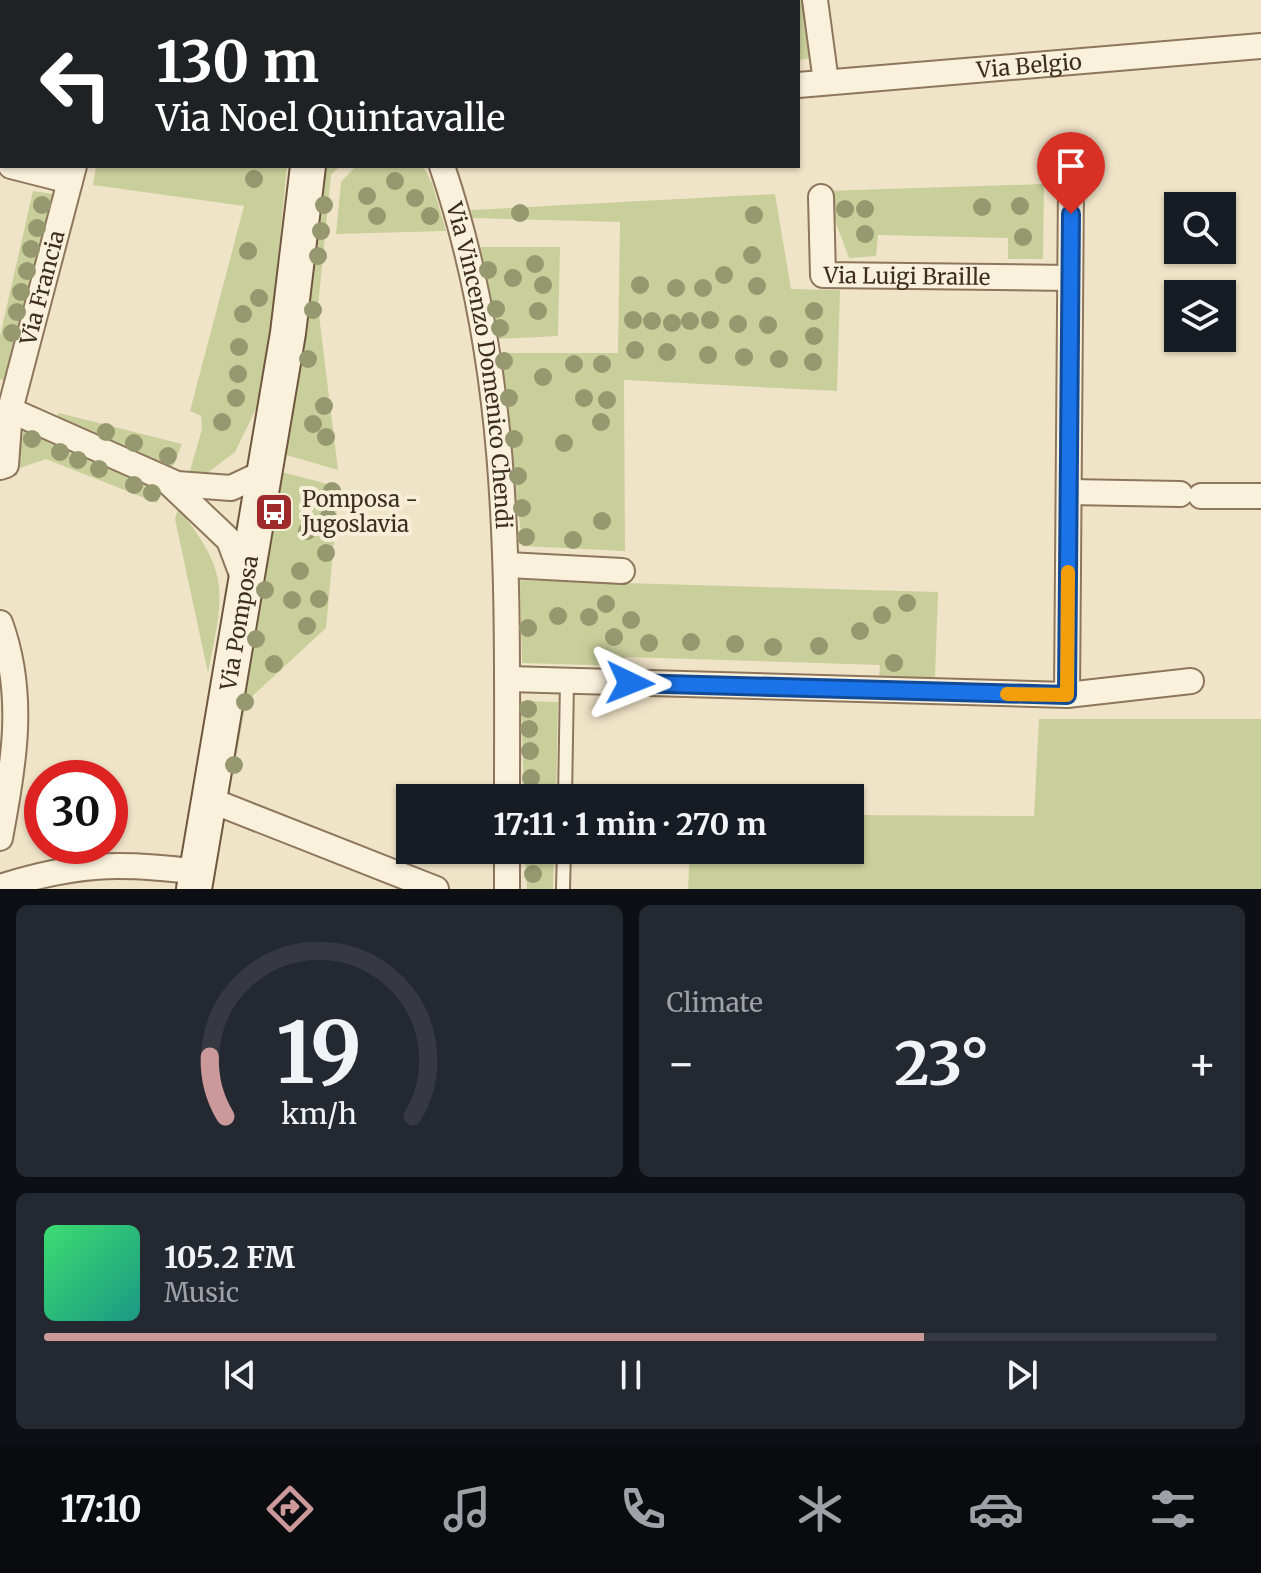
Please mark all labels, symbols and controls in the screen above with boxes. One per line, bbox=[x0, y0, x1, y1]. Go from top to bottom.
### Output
text: 130 m bbox=[156, 27, 319, 97]
icon: left bbox=[24, 32, 128, 136]
street label: Via Belgio bbox=[975, 47, 1083, 84]
text: Via Noel Quintavalle bbox=[156, 96, 505, 141]
pin bbox=[1037, 132, 1105, 214]
icon: arrive bbox=[1049, 144, 1093, 188]
map controls bbox=[1164, 192, 1236, 352]
button: search bbox=[1164, 192, 1236, 264]
street label: Via Vincenzo Domenico Chendi bbox=[440, 198, 518, 530]
street label: Via Francia bbox=[13, 227, 71, 349]
street label: Via Luigi Braille bbox=[822, 261, 991, 291]
button: layers bbox=[1164, 280, 1236, 352]
place label: Pomposa - Jugoslavia bbox=[301, 485, 418, 538]
bus stop icon: Pomposa - Jugoslavia bbox=[253, 491, 295, 533]
street label: Via Pomposa bbox=[214, 553, 264, 693]
position arrow bbox=[588, 641, 672, 725]
speed limit sign: 30 bbox=[24, 760, 128, 864]
text: 17:11 · 1 min · 270 m bbox=[493, 805, 767, 843]
text: Climate bbox=[667, 986, 763, 1019]
text: 19 bbox=[276, 1001, 362, 1106]
text: 23° bbox=[894, 1026, 989, 1101]
text: − bbox=[667, 1036, 696, 1091]
text: + bbox=[1188, 1036, 1217, 1091]
text: km/h bbox=[281, 1096, 357, 1132]
text: 105.2 FM bbox=[164, 1238, 295, 1276]
text: Music bbox=[164, 1276, 239, 1309]
icon: previous bbox=[218, 1353, 262, 1397]
icon: pause bbox=[609, 1353, 653, 1397]
icon: next bbox=[1000, 1353, 1044, 1397]
icon: directions bbox=[262, 1481, 318, 1537]
icon: music bbox=[439, 1481, 495, 1537]
icon: phone bbox=[615, 1481, 671, 1537]
icon: climate bbox=[792, 1481, 848, 1537]
icon: car bbox=[968, 1481, 1024, 1537]
icon: filters bbox=[1145, 1481, 1201, 1537]
text: 17:10 bbox=[60, 1487, 142, 1532]

